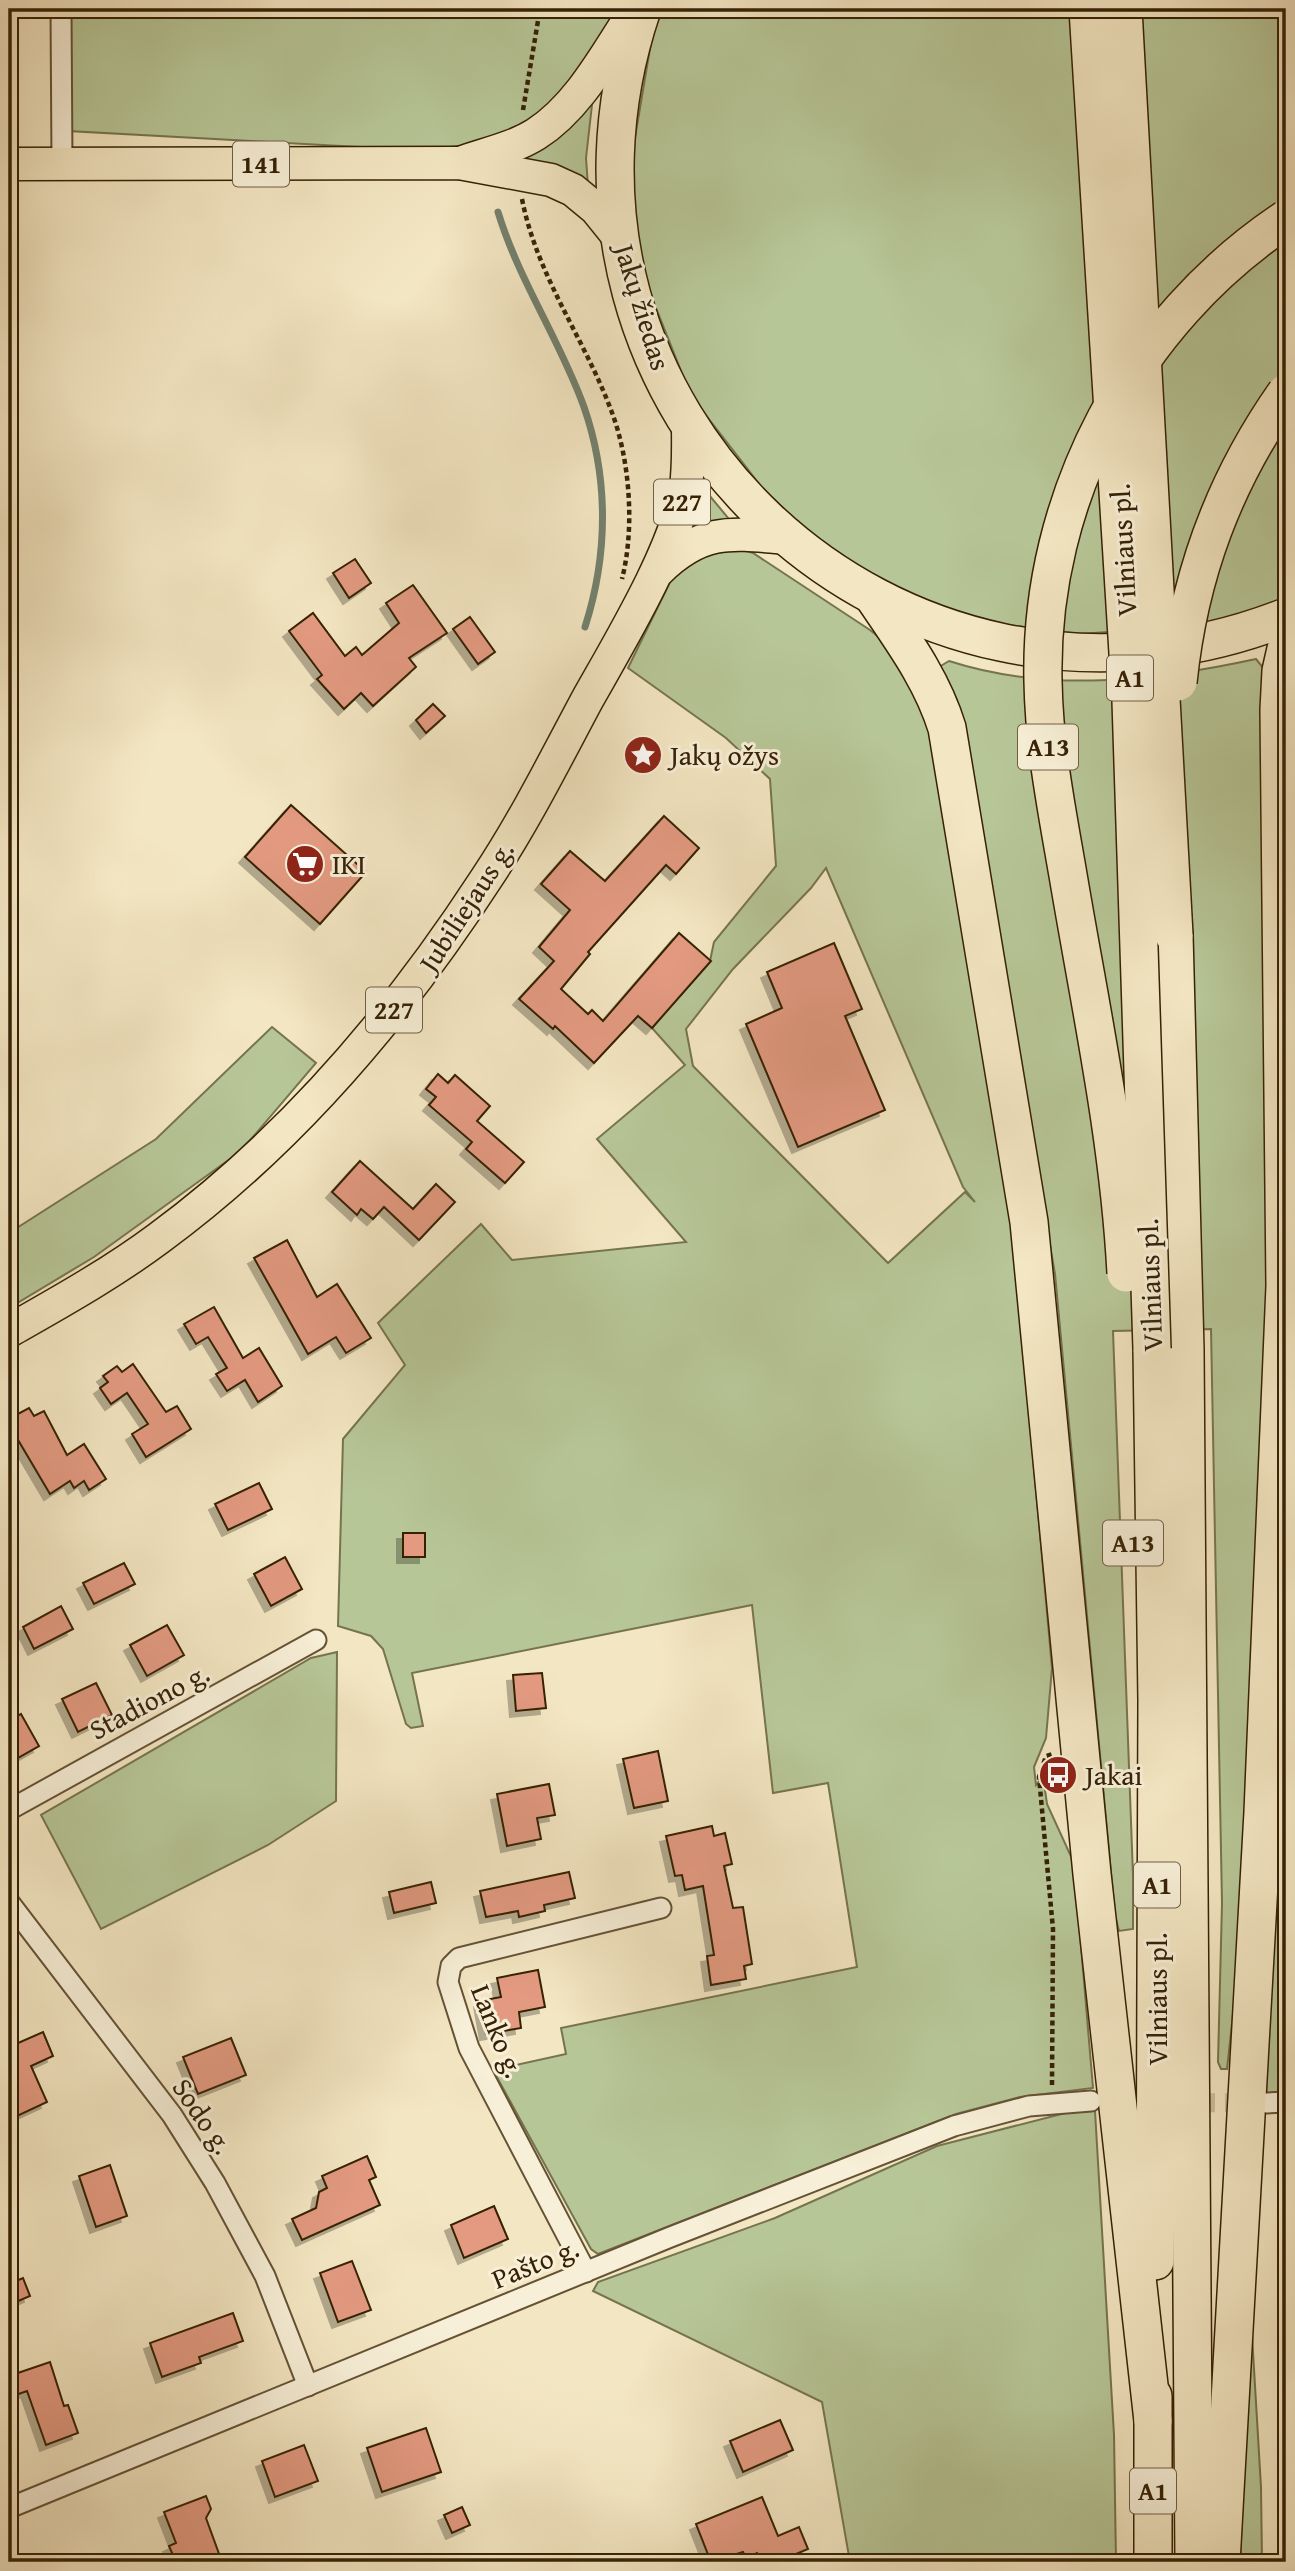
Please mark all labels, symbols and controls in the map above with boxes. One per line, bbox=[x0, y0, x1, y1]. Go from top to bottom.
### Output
road number: 141 bbox=[233, 141, 289, 186]
street label: Jakų žiedas bbox=[604, 236, 682, 375]
road number: 227 bbox=[654, 480, 710, 524]
street label: Vilniaus pl. bbox=[1099, 483, 1146, 618]
road number: A1 bbox=[1107, 656, 1153, 700]
road number: A13 bbox=[1018, 724, 1078, 769]
place icon: Jakų ožys bbox=[622, 734, 664, 776]
place label: Jakų ožys bbox=[667, 734, 779, 775]
street label: Jubiliejaus g. bbox=[406, 832, 523, 982]
supermarket icon: IKI bbox=[284, 843, 326, 885]
place label: IKI bbox=[332, 843, 366, 884]
road number: 227 bbox=[366, 987, 422, 1032]
street label: Vilniaus pl. bbox=[1127, 1218, 1172, 1352]
road number: A13 bbox=[1103, 1520, 1163, 1566]
street label: Stadiono g. bbox=[81, 1652, 216, 1749]
bus stop icon: Jakai bbox=[1037, 1754, 1079, 1796]
place label: Jakai bbox=[1082, 1754, 1143, 1795]
road number: A1 bbox=[1134, 1862, 1180, 1908]
street label: Vilniaus pl. bbox=[1136, 1932, 1177, 2066]
street label: Lanko g. bbox=[461, 1978, 536, 2084]
street label: Sodo g. bbox=[163, 2069, 244, 2162]
street label: Pašto g. bbox=[485, 2227, 584, 2298]
road number: A1 bbox=[1130, 2468, 1176, 2514]

